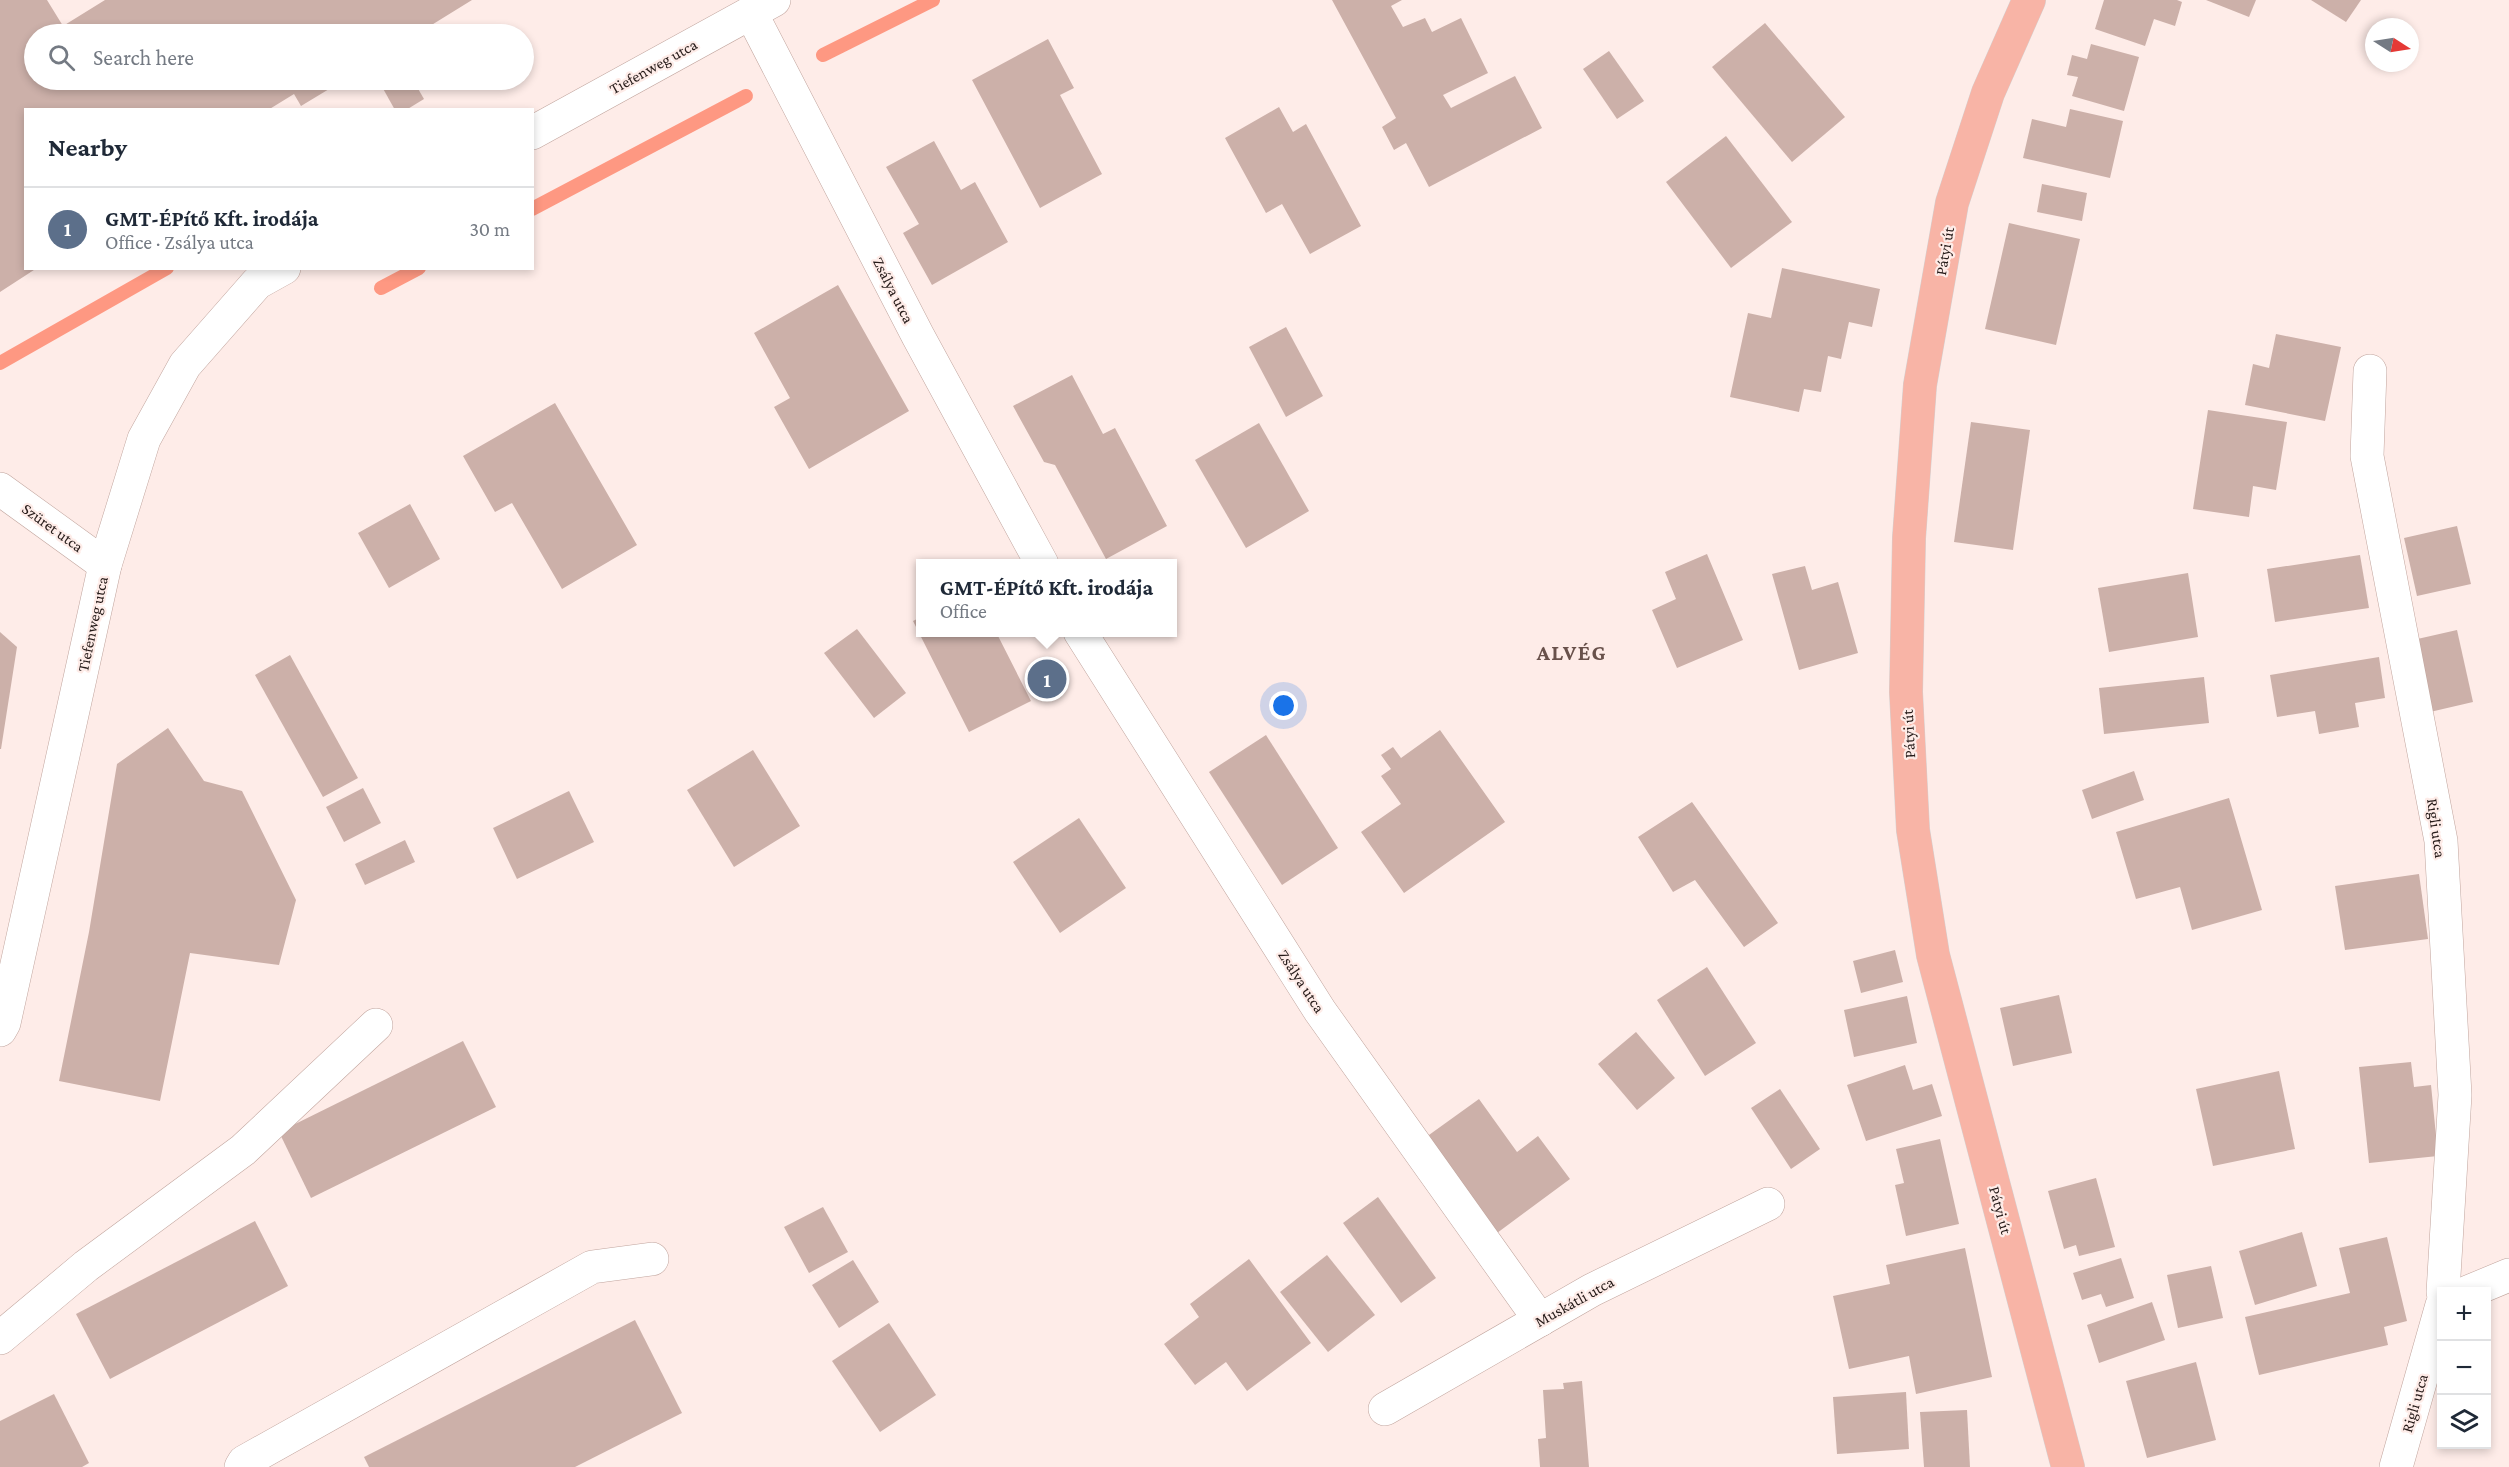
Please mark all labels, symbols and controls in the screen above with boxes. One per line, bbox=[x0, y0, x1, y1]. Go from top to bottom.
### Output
north arrow bbox=[2365, 18, 2419, 72]
search box bbox=[24, 24, 534, 90]
street label: Tiefenweg utca bbox=[607, 35, 701, 98]
icon: search bbox=[45, 41, 78, 74]
text: Search here bbox=[93, 45, 194, 70]
text: Nearby bbox=[48, 133, 127, 162]
text: GMT-ÉPítő Kft. irodája bbox=[105, 206, 319, 231]
text: 1 bbox=[64, 218, 71, 240]
text: 30 m bbox=[469, 218, 510, 240]
street label: Pátyi út bbox=[1932, 225, 1958, 277]
text: Office · Zsálya utca bbox=[105, 231, 254, 253]
street label: Zsálya utca bbox=[869, 254, 918, 327]
street label: Szüret utca bbox=[19, 500, 87, 556]
popup bbox=[916, 559, 1177, 637]
street label: Tiefenweg utca bbox=[74, 574, 112, 674]
text: GMT-ÉPítő Kft. irodája bbox=[940, 575, 1153, 600]
text: Office bbox=[940, 600, 987, 622]
district label: ALVÉG bbox=[1536, 640, 1607, 665]
pin: 1 bbox=[1028, 656, 1066, 702]
your location bbox=[1269, 691, 1298, 720]
street label: Pátyi út bbox=[1899, 708, 1919, 759]
street label: Rigli utca bbox=[2423, 797, 2449, 860]
street label: Zsálya utca bbox=[1274, 947, 1329, 1017]
street label: Pátyi út bbox=[1985, 1184, 2015, 1237]
street label: Muskátli utca bbox=[1532, 1273, 1617, 1330]
map controls bbox=[2437, 1287, 2491, 1449]
button: + bbox=[2437, 1287, 2491, 1341]
button: − bbox=[2437, 1341, 2491, 1395]
street label: Rigli utca bbox=[2398, 1371, 2432, 1435]
button: layers bbox=[2437, 1395, 2491, 1449]

